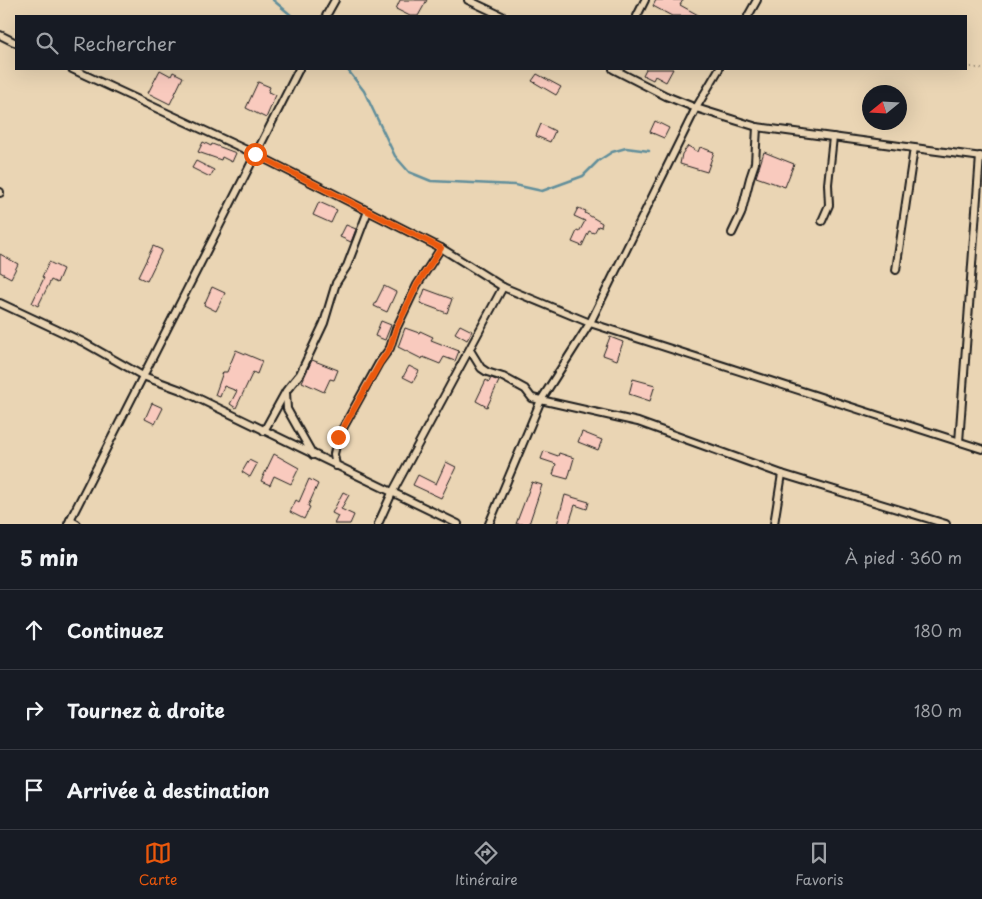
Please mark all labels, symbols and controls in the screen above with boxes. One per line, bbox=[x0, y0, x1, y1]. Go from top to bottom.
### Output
search box bbox=[15, 15, 967, 70]
icon: search bbox=[33, 29, 61, 57]
text: Rechercher bbox=[73, 29, 176, 57]
north arrow bbox=[862, 85, 907, 130]
route start bbox=[244, 143, 267, 166]
route end bbox=[327, 426, 350, 449]
text: 5 min bbox=[20, 541, 78, 573]
text: À pied · 360 m bbox=[845, 545, 962, 569]
icon: ahead bbox=[20, 616, 48, 644]
text: Continuez bbox=[67, 616, 164, 644]
text: 180 m bbox=[914, 618, 962, 642]
icon: right bbox=[20, 696, 48, 724]
text: Tournez à droite bbox=[67, 696, 225, 724]
text: 180 m bbox=[914, 698, 962, 722]
icon: arrive bbox=[20, 776, 48, 804]
text: Arrivée à destination bbox=[67, 776, 270, 804]
tab: Carte bbox=[139, 839, 178, 890]
tab: Itinéraire bbox=[455, 839, 518, 890]
tab: Favoris bbox=[795, 839, 843, 890]

